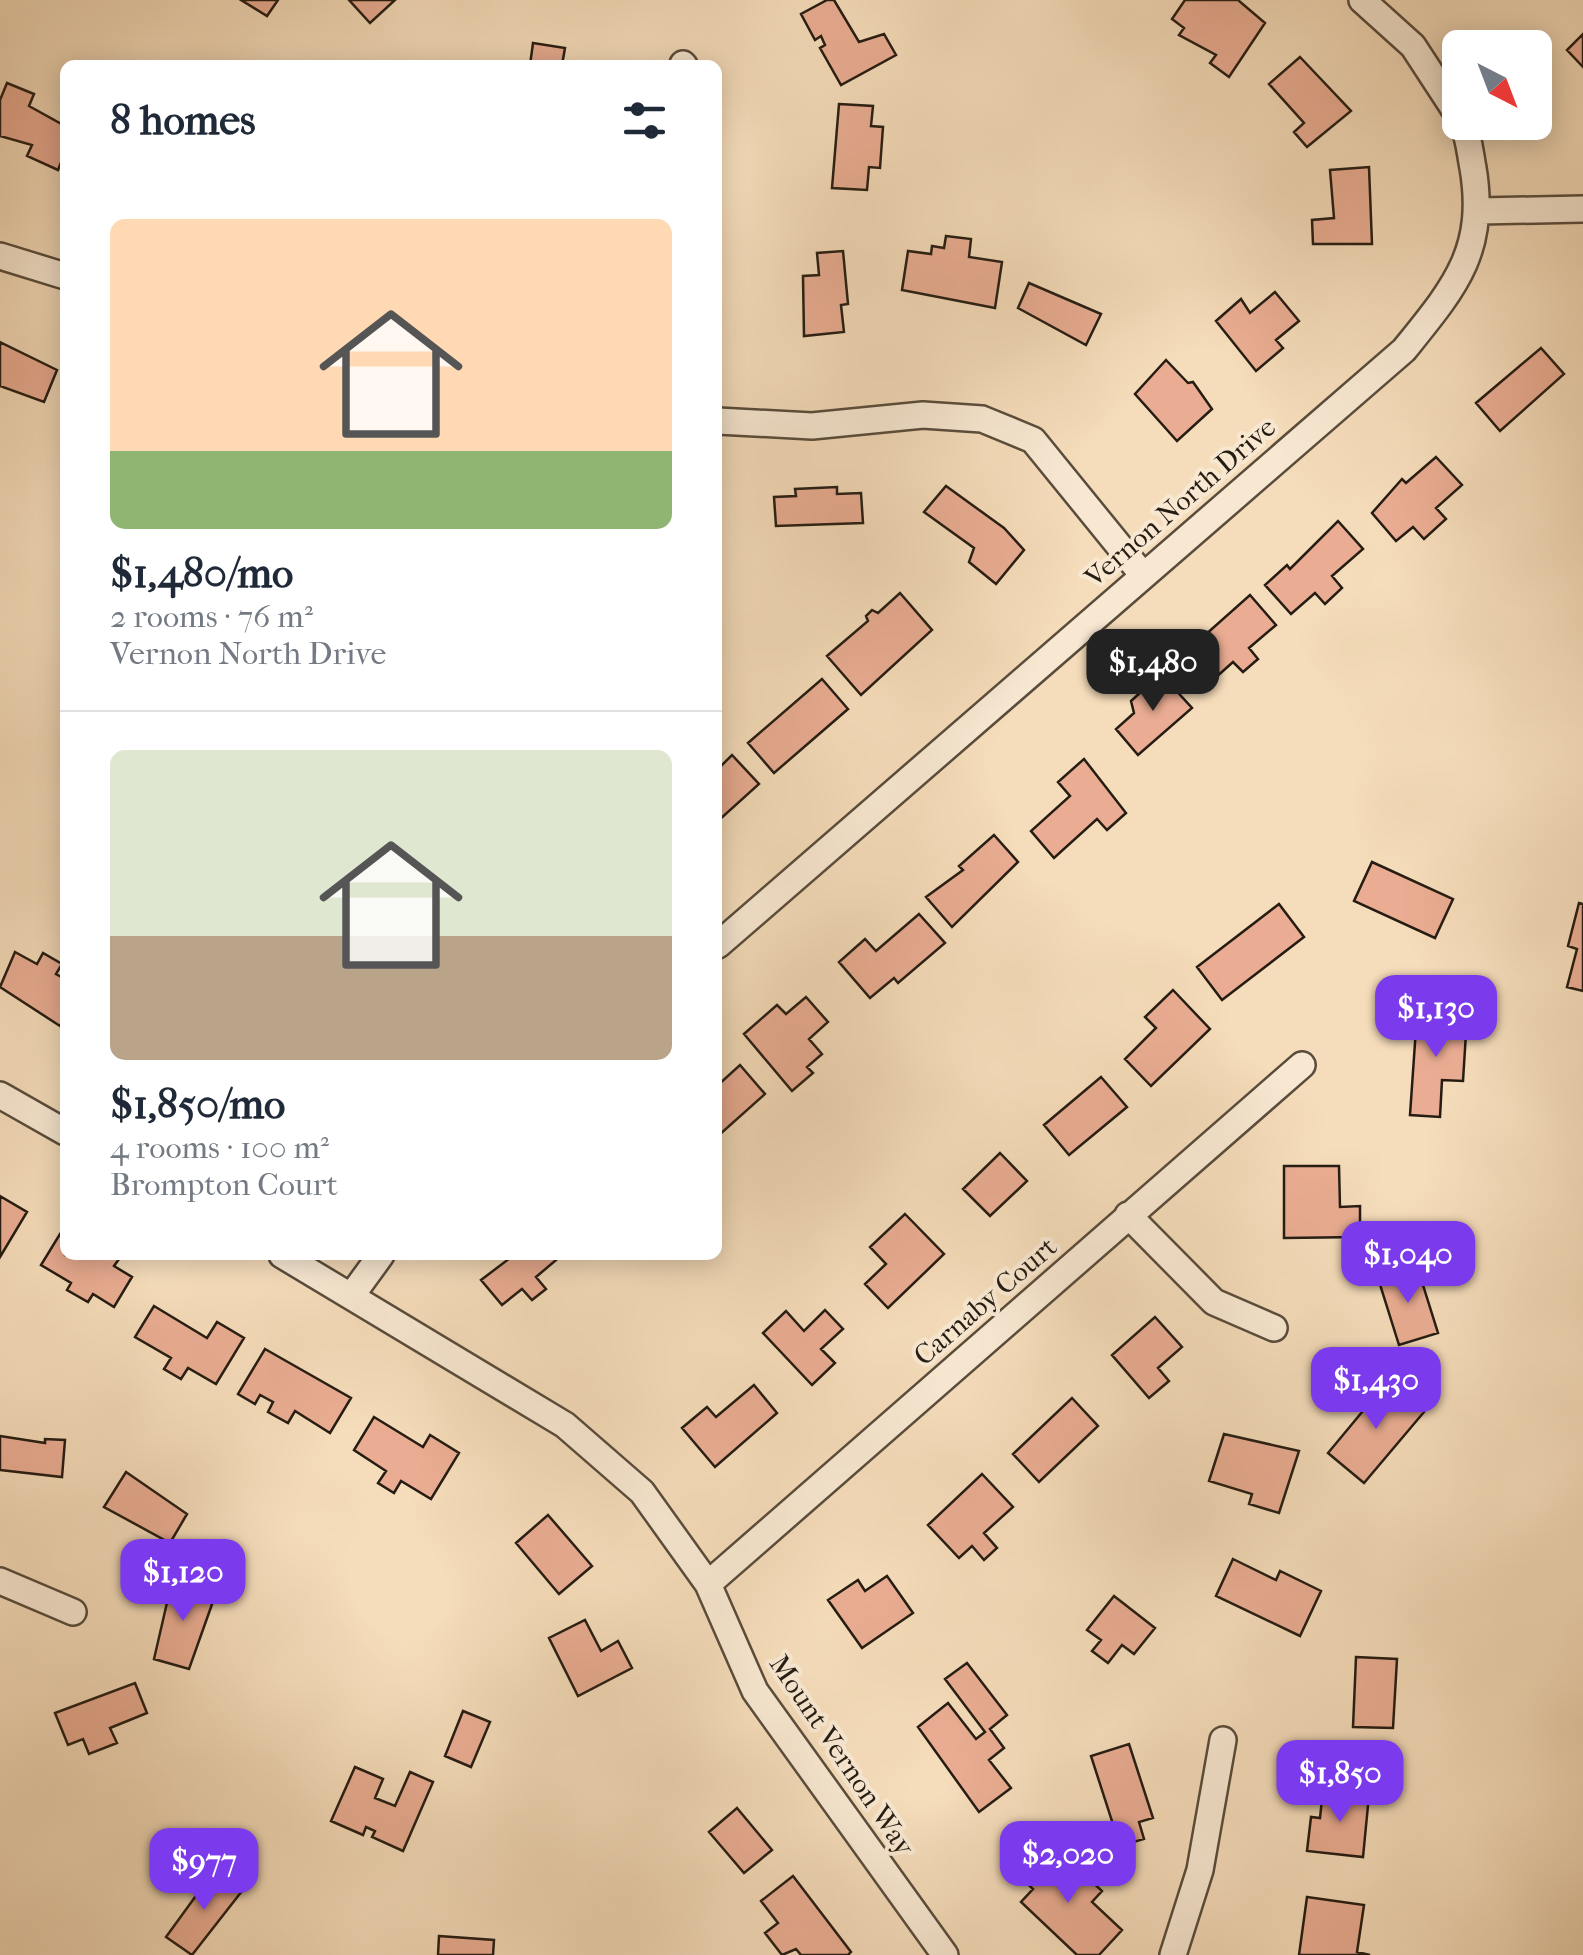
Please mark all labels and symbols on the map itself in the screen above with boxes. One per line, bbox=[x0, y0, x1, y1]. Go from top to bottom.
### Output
north arrow bbox=[1442, 30, 1552, 140]
street label: Vernon North Drive bbox=[1077, 410, 1282, 594]
pin: $1,480 bbox=[1072, 629, 1234, 714]
pin: $1,130 bbox=[1355, 975, 1517, 1060]
pin: $1,040 bbox=[1327, 1221, 1489, 1306]
street label: Carnaby Court bbox=[907, 1230, 1063, 1372]
pin: $1,430 bbox=[1295, 1347, 1457, 1432]
pin: $1,120 bbox=[102, 1539, 264, 1624]
street label: Mount Vernon Way bbox=[763, 1648, 922, 1862]
pin: $1,850 bbox=[1259, 1740, 1421, 1825]
pin: $2,020 bbox=[987, 1821, 1149, 1906]
pin: $977 bbox=[145, 1828, 263, 1913]

